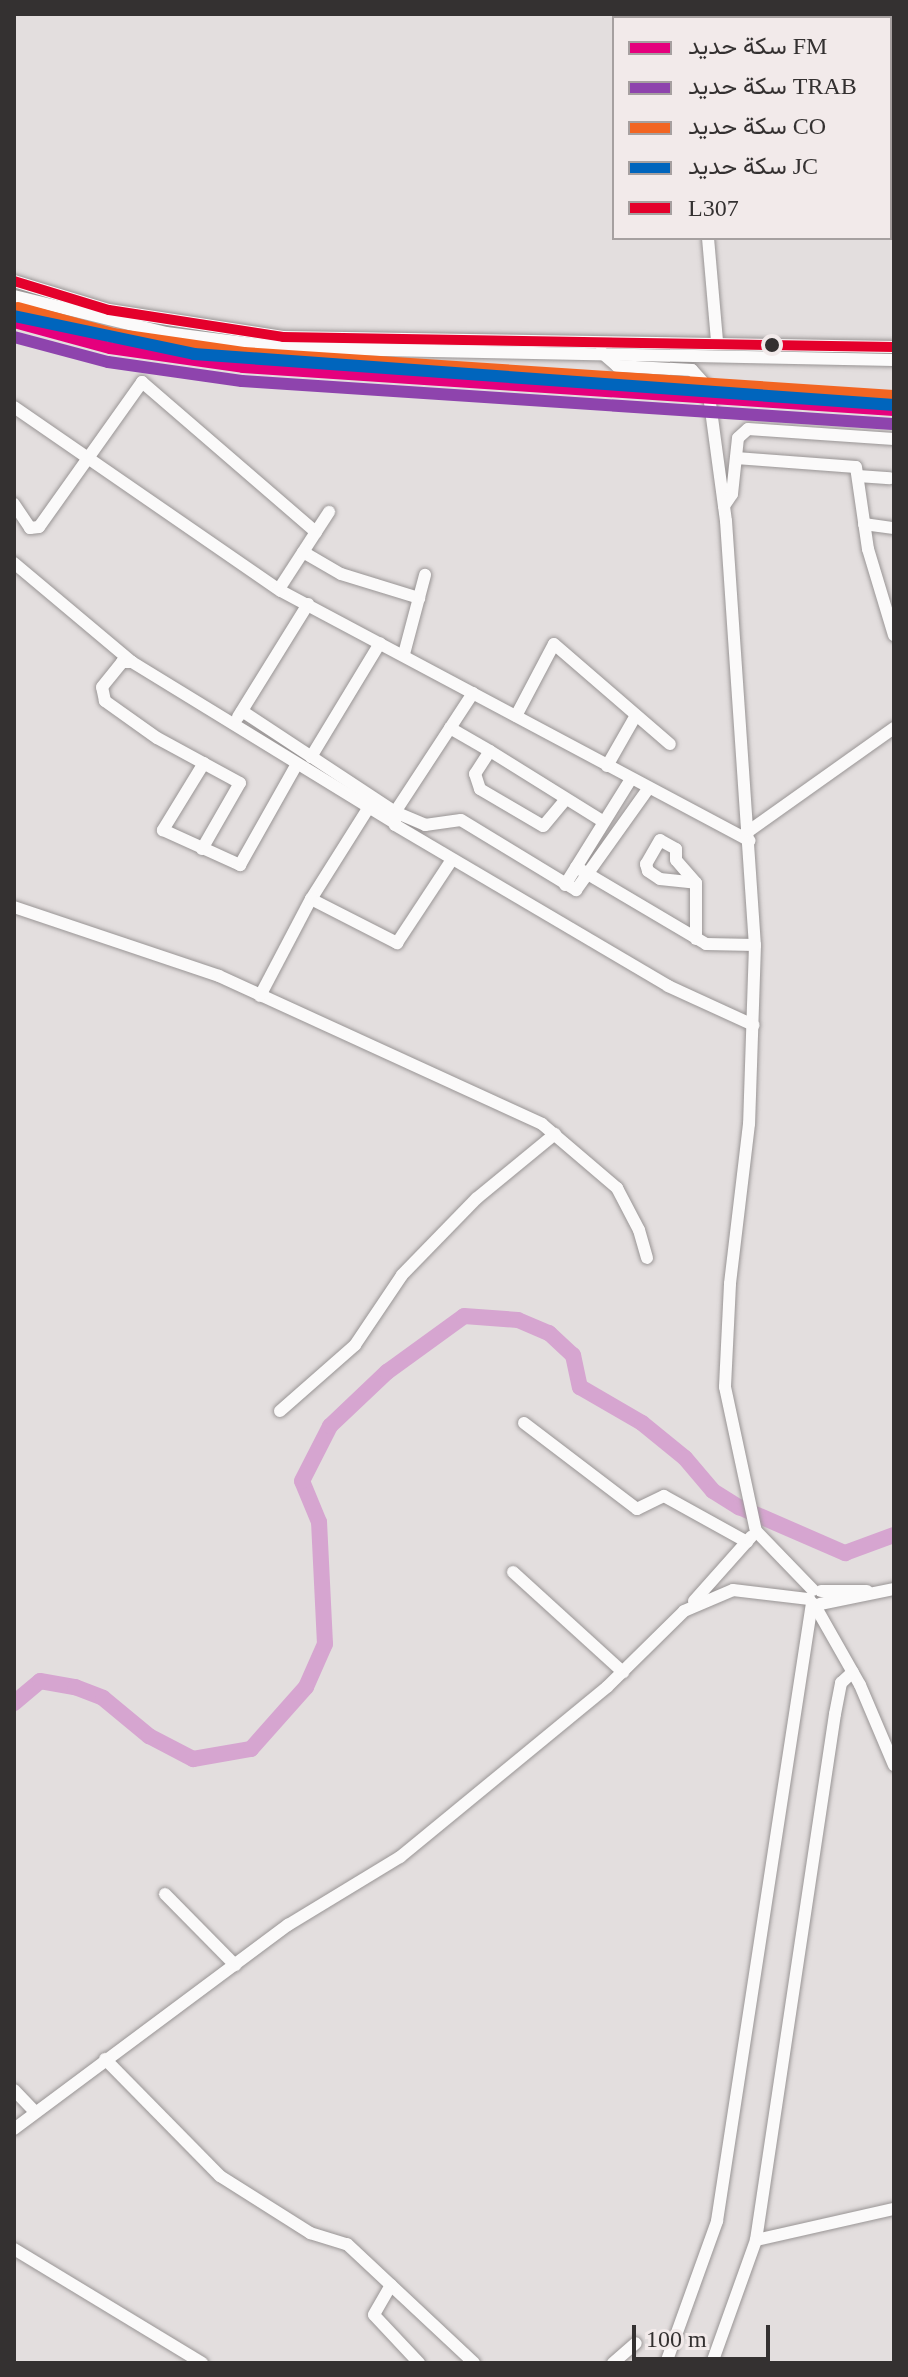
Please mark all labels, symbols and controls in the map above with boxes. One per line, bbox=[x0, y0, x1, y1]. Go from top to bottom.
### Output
legend bbox=[612, 16, 892, 240]
text: سكة حديد FM bbox=[688, 33, 827, 59]
text: سكة حديد TRAB bbox=[688, 73, 857, 99]
text: سكة حديد CO bbox=[688, 113, 826, 139]
text: سكة حديد JC bbox=[688, 153, 818, 179]
text: L307 bbox=[688, 195, 739, 221]
unlabelled marker bbox=[764, 337, 780, 353]
scale bar bbox=[636, 2309, 774, 2359]
text: 100 m bbox=[646, 2326, 707, 2352]

